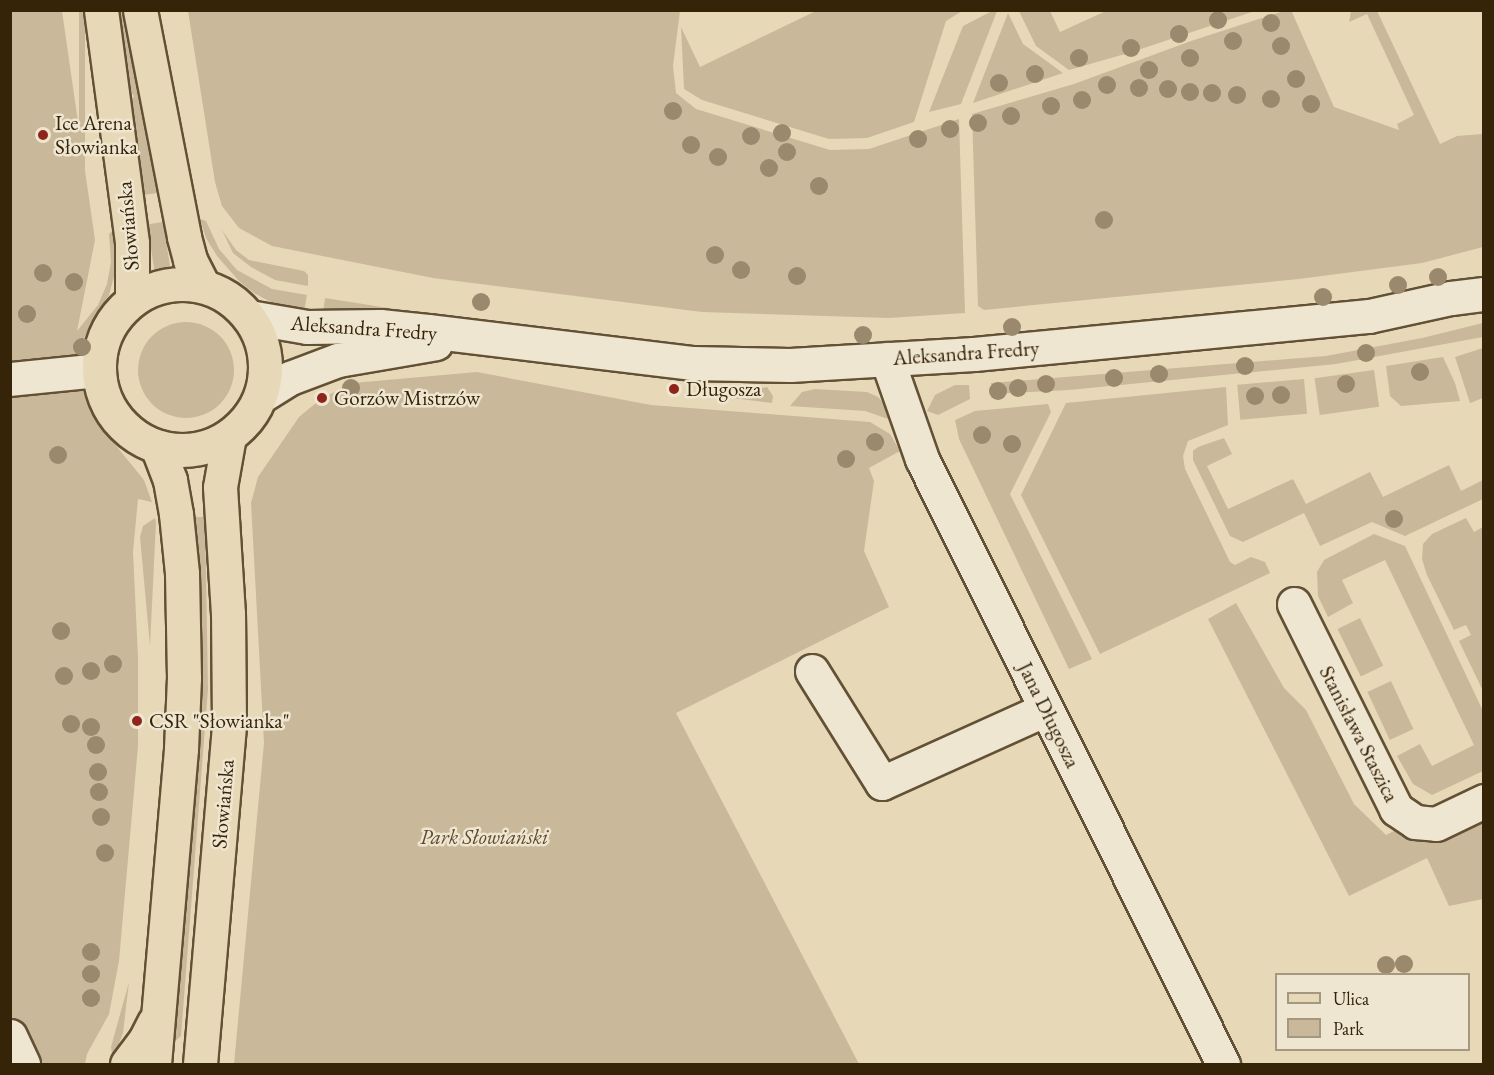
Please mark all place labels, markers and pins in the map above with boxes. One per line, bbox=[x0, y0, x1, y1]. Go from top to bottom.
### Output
place label: Ice Arena Słowianka bbox=[55, 110, 138, 160]
marker: Ice Arena Słowianka bbox=[36, 128, 50, 142]
place label: Długosza bbox=[686, 376, 761, 402]
marker: Długosza bbox=[667, 382, 681, 396]
place label: Gorzów Mistrzów bbox=[334, 385, 480, 411]
marker: Gorzów Mistrzów bbox=[315, 391, 329, 405]
place label: CSR "Słowianka" bbox=[149, 708, 290, 734]
marker: CSR "Słowianka" bbox=[130, 714, 144, 728]

